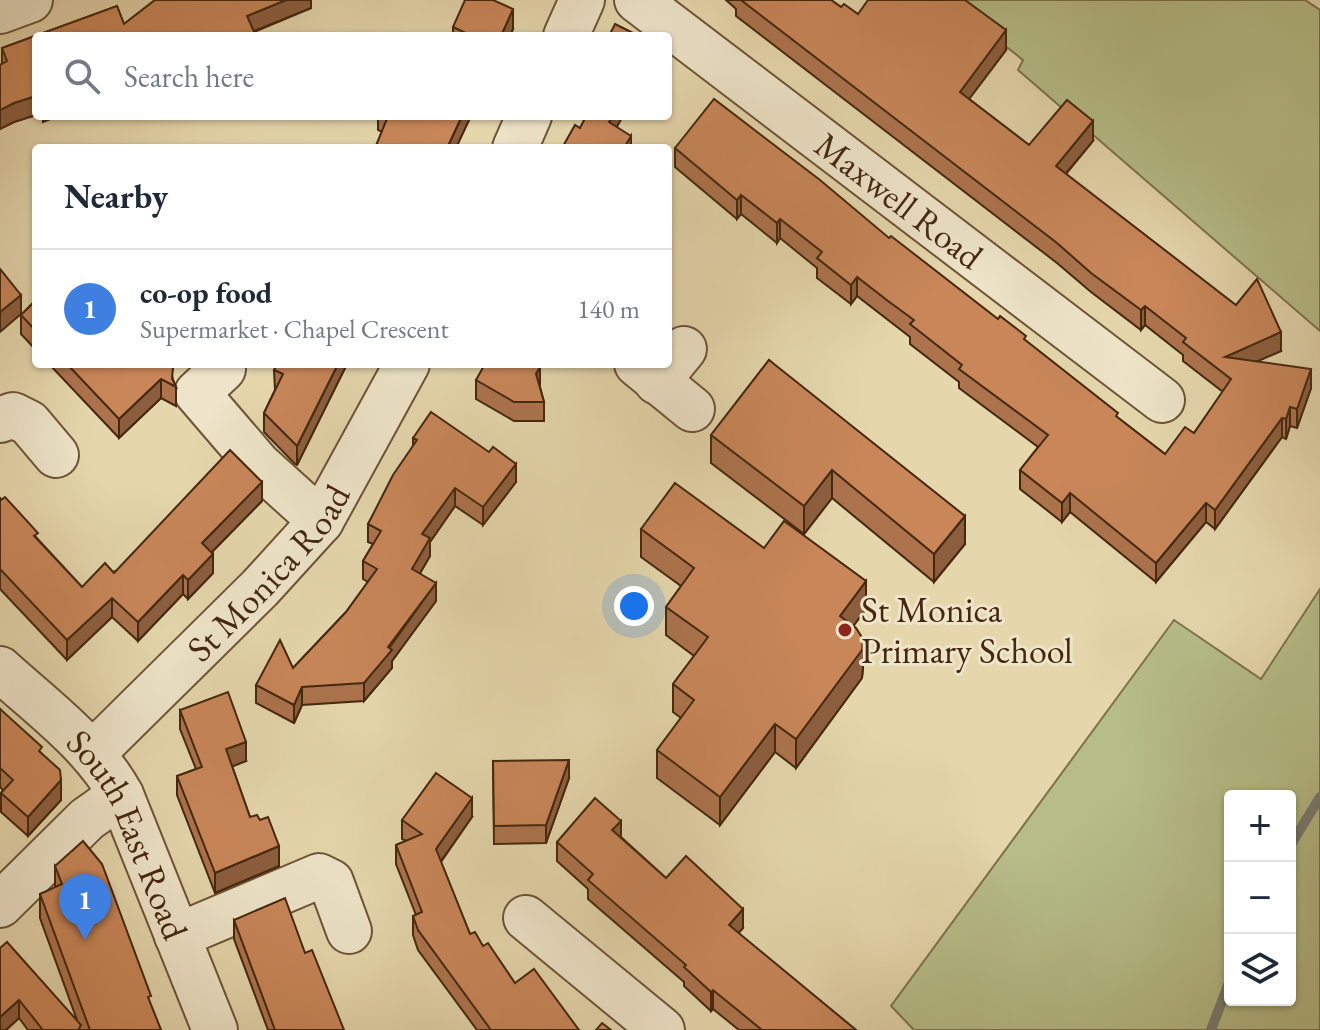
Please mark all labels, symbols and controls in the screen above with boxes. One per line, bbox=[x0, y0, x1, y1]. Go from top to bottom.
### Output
search box bbox=[32, 32, 672, 120]
icon: search bbox=[60, 54, 104, 98]
text: Search here bbox=[124, 57, 254, 96]
street label: Maxwell Road bbox=[806, 121, 994, 280]
text: Nearby bbox=[64, 174, 168, 218]
text: co-op food bbox=[140, 273, 272, 312]
text: 1 bbox=[83, 292, 97, 326]
text: 140 m bbox=[577, 292, 640, 326]
text: Supermarket · Chapel Crescent bbox=[140, 312, 449, 346]
street label: St Monica Road bbox=[176, 475, 360, 671]
your location bbox=[614, 586, 654, 626]
place label: St Monica Primary School bbox=[861, 586, 1073, 674]
marker: St Monica Primary School bbox=[836, 621, 854, 639]
street label: South East Road bbox=[57, 719, 200, 947]
map controls bbox=[1224, 790, 1296, 1006]
button: + bbox=[1224, 790, 1296, 862]
button: − bbox=[1224, 862, 1296, 934]
pin: 1 bbox=[59, 874, 111, 940]
button: layers bbox=[1224, 934, 1296, 1006]

